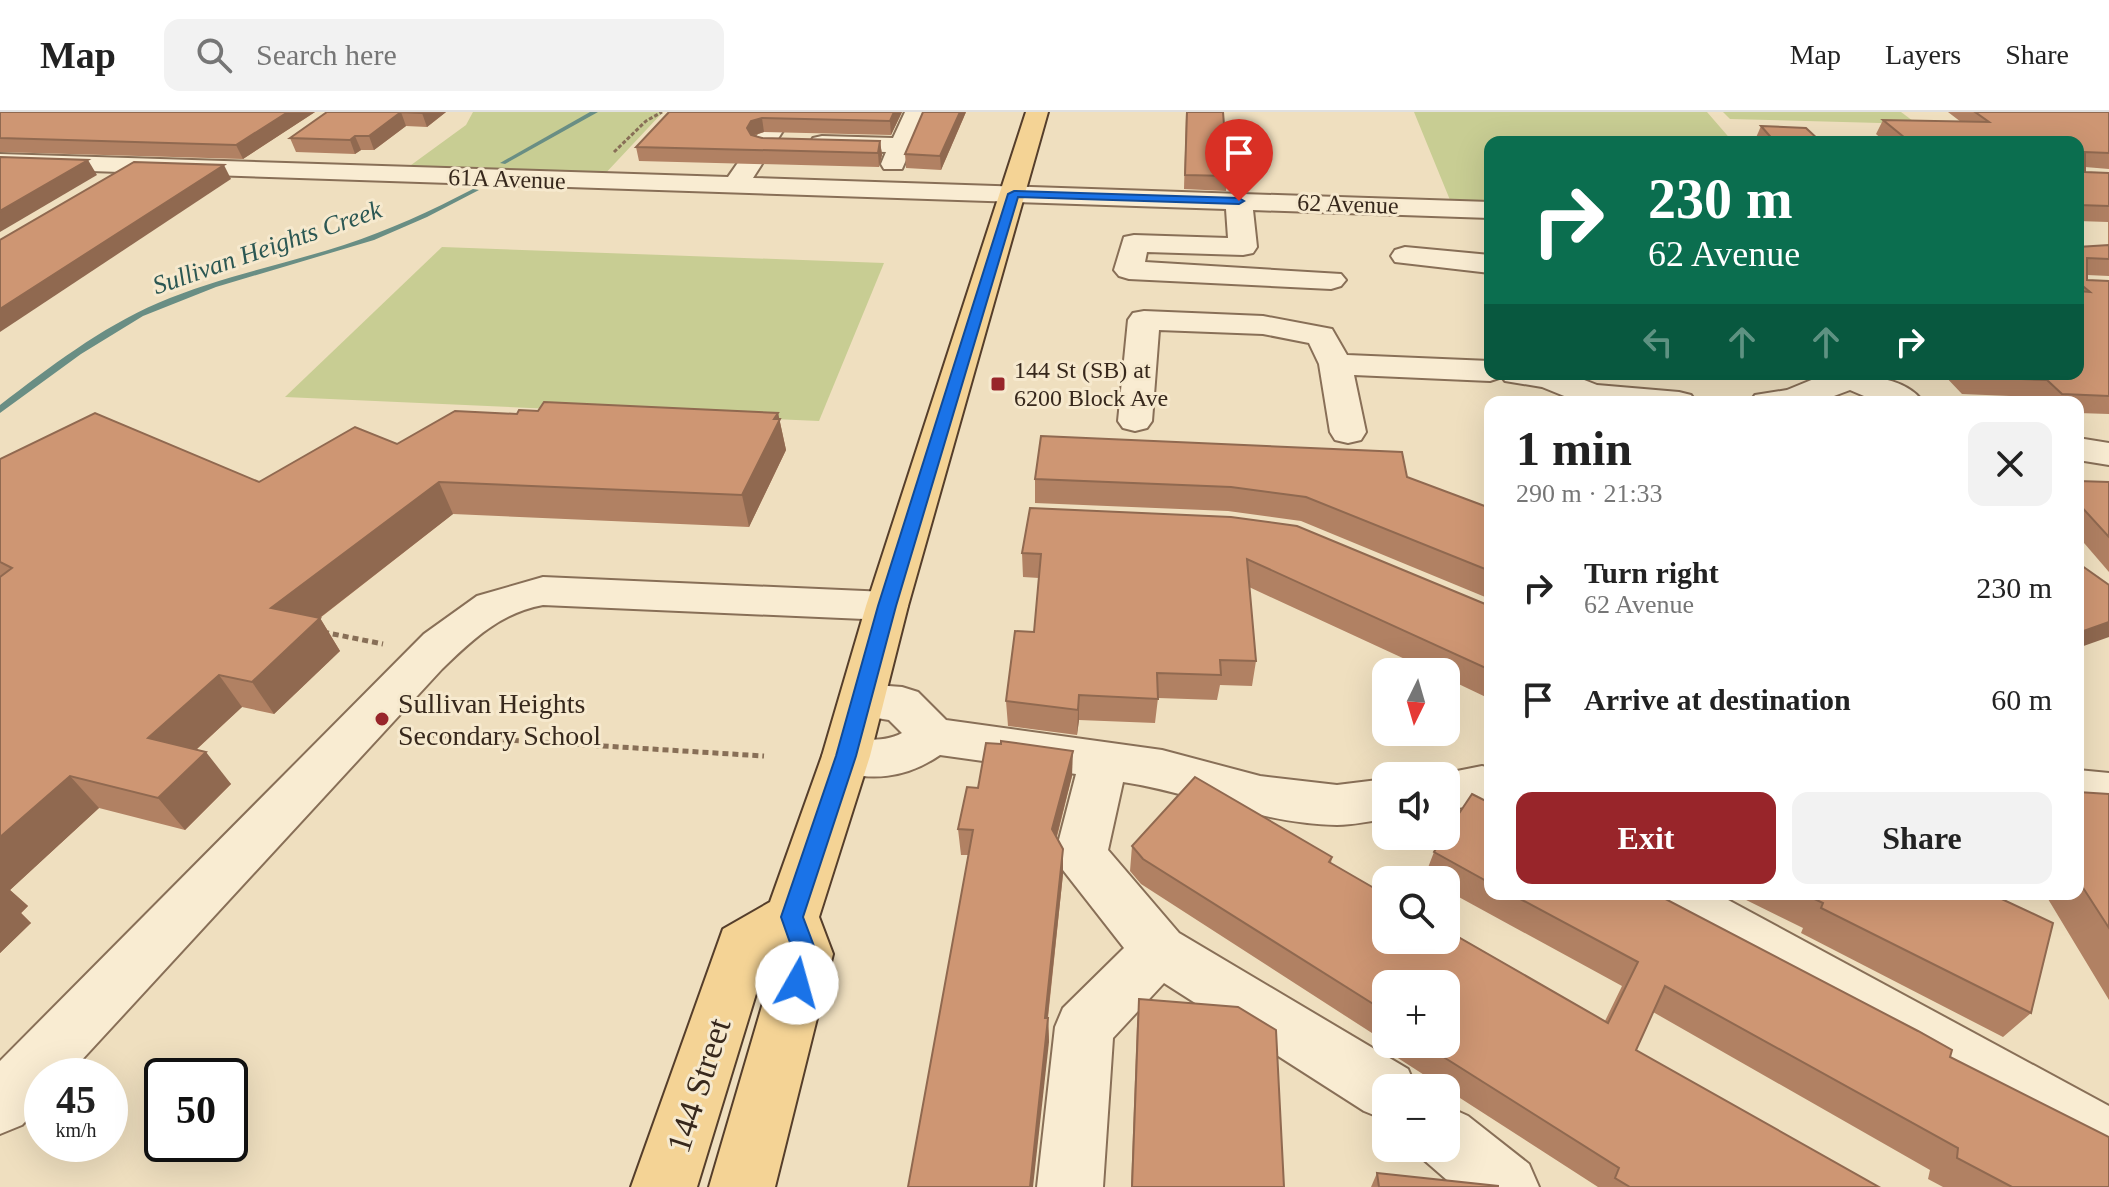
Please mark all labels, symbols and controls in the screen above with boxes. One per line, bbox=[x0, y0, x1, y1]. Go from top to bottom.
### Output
search box bbox=[164, 19, 724, 91]
icon: search bbox=[192, 33, 236, 77]
text: Map bbox=[40, 34, 116, 76]
text: Search here bbox=[256, 38, 397, 71]
text: Map bbox=[1790, 39, 1841, 70]
text: Layers bbox=[1885, 39, 1961, 70]
text: Share bbox=[2005, 39, 2069, 70]
pin bbox=[1205, 119, 1273, 201]
icon: arrive bbox=[1217, 131, 1261, 175]
street label: 61A Avenue bbox=[448, 164, 566, 194]
icon: right bbox=[1516, 168, 1620, 272]
text: 230 m bbox=[1648, 168, 1793, 230]
street label: 62 Avenue bbox=[1297, 189, 1399, 219]
water label: Sullivan Heights Creek bbox=[149, 195, 386, 300]
text: 62 Avenue bbox=[1648, 234, 1800, 274]
icon: left bbox=[1636, 320, 1680, 364]
icon: ahead bbox=[1720, 320, 1764, 364]
icon: ahead bbox=[1804, 320, 1848, 364]
icon: right bbox=[1888, 320, 1932, 364]
place label: 144 St (SB) at 6200 Block Ave bbox=[1014, 357, 1168, 411]
marker: 144 St (SB) at 6200 Block Ave bbox=[989, 375, 1007, 393]
text: 1 min bbox=[1516, 422, 1632, 475]
button: close bbox=[1968, 422, 2052, 506]
text: 290 m · 21:33 bbox=[1516, 479, 1663, 508]
text: Turn right bbox=[1584, 556, 1719, 589]
icon: right bbox=[1516, 566, 1560, 610]
text: 230 m bbox=[1976, 571, 2052, 604]
text: 62 Avenue bbox=[1584, 590, 1694, 619]
north arrow bbox=[1372, 658, 1460, 746]
map controls bbox=[1372, 658, 1460, 1162]
icon: arrive bbox=[1516, 678, 1560, 722]
text: Arrive at destination bbox=[1584, 683, 1851, 716]
text: 60 m bbox=[1991, 683, 2052, 716]
place label: Sullivan Heights Secondary School bbox=[398, 688, 601, 751]
marker: Sullivan Heights Secondary School bbox=[373, 710, 391, 728]
button: sound bbox=[1372, 762, 1460, 850]
button: Exit bbox=[1516, 792, 1776, 884]
button: Share bbox=[1792, 792, 2052, 884]
button: search bbox=[1372, 866, 1460, 954]
position arrow bbox=[755, 941, 839, 1025]
button: + bbox=[1372, 970, 1460, 1058]
street label: 144 Street bbox=[659, 1013, 738, 1157]
speed limit sign: 50 bbox=[144, 1058, 248, 1162]
button: − bbox=[1372, 1074, 1460, 1162]
text: 45 bbox=[56, 1077, 96, 1122]
text: km/h bbox=[55, 1119, 97, 1141]

